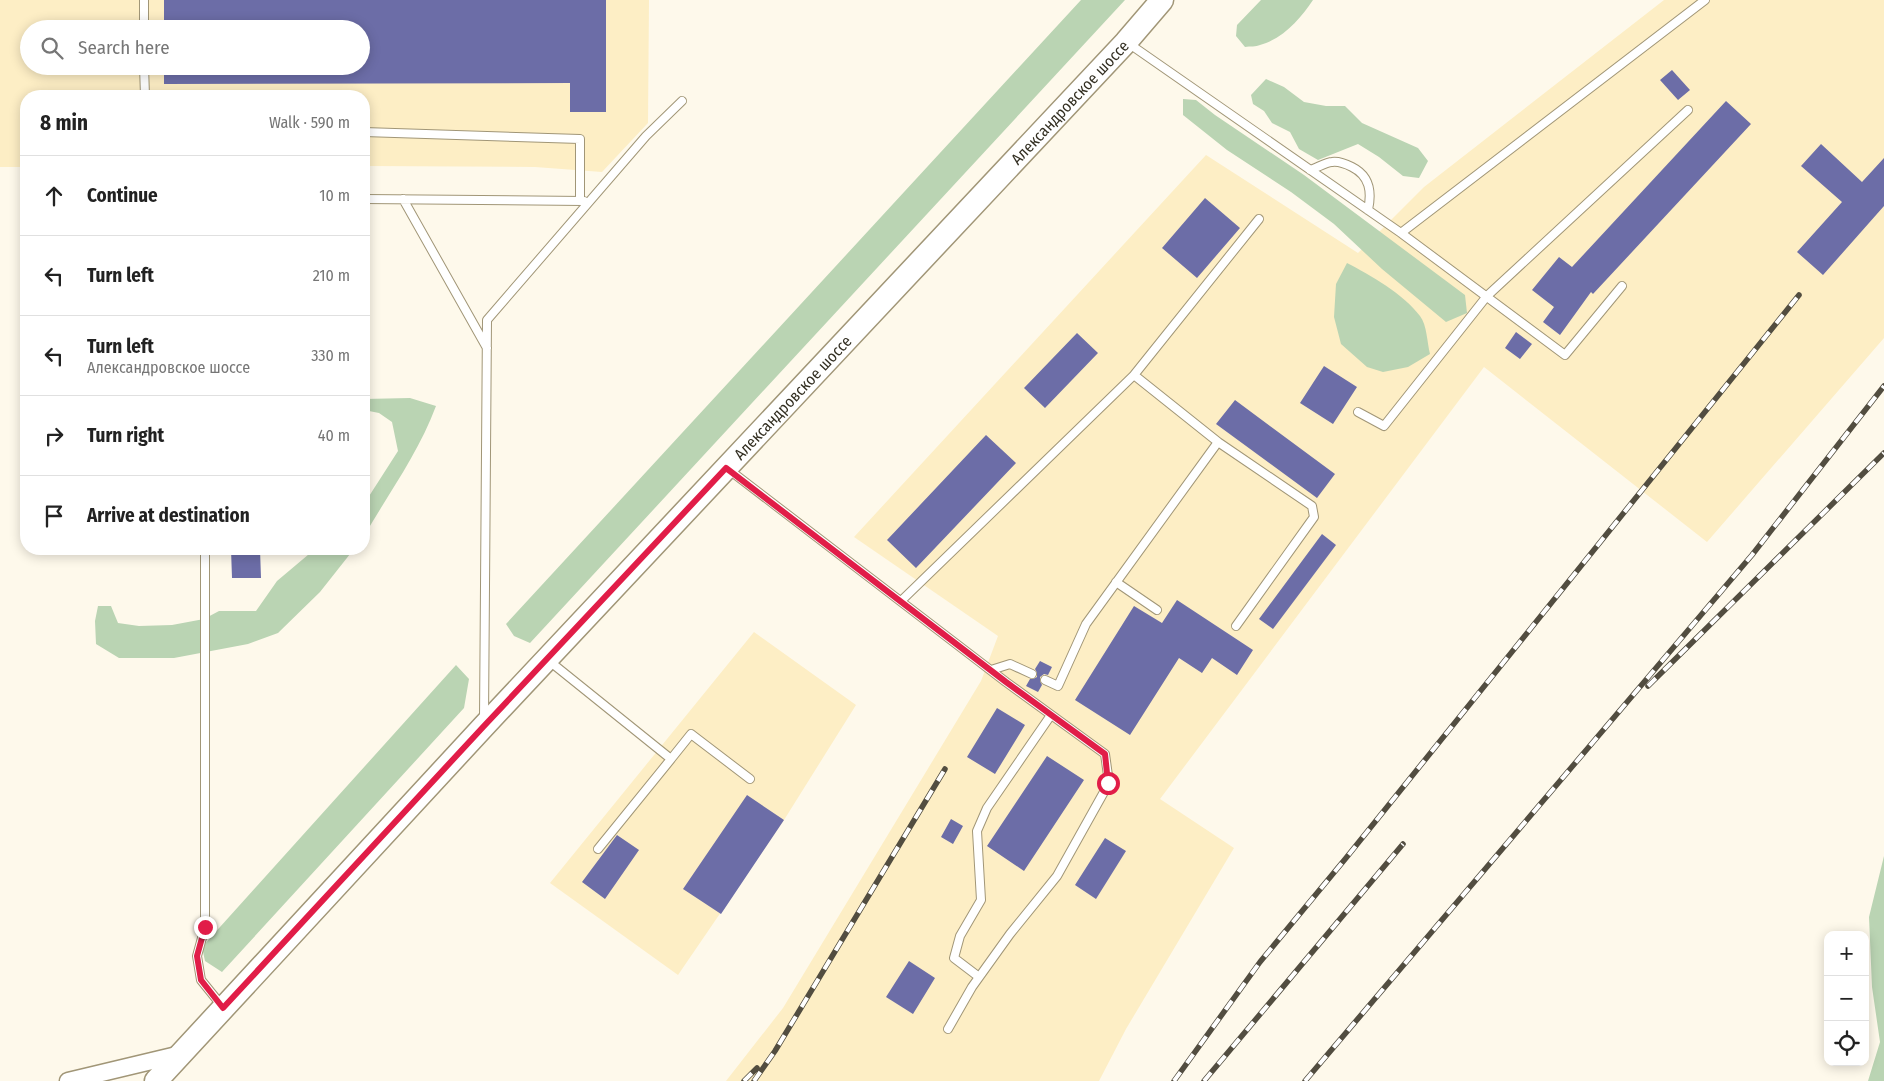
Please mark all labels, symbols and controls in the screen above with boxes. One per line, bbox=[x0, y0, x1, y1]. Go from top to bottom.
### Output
search box bbox=[20, 20, 370, 75]
icon: search bbox=[38, 34, 66, 62]
text: Search here bbox=[78, 36, 170, 59]
street label: Александровское шоссе bbox=[1007, 36, 1133, 168]
text: 8 min bbox=[40, 110, 88, 136]
text: Walk · 590 m bbox=[269, 113, 350, 132]
icon: ahead bbox=[40, 182, 68, 210]
text: Continue bbox=[87, 184, 158, 207]
text: 10 m bbox=[319, 186, 350, 205]
icon: left bbox=[40, 262, 68, 290]
text: Turn left bbox=[87, 264, 154, 287]
text: 210 m bbox=[313, 266, 350, 285]
street label: Александровское шоссе bbox=[730, 332, 856, 464]
text: Turn left bbox=[87, 335, 154, 358]
icon: left bbox=[40, 342, 68, 370]
text: 330 m bbox=[311, 346, 350, 365]
text: Александровское шоссе bbox=[87, 358, 250, 377]
icon: right bbox=[40, 422, 68, 450]
text: Turn right bbox=[87, 424, 164, 447]
text: 40 m bbox=[318, 426, 350, 445]
icon: arrive bbox=[40, 502, 68, 530]
text: Arrive at destination bbox=[87, 504, 250, 527]
route start bbox=[1097, 772, 1120, 795]
route end bbox=[194, 916, 217, 939]
map controls bbox=[1824, 931, 1869, 1066]
button: + bbox=[1824, 931, 1869, 976]
button: − bbox=[1824, 976, 1869, 1021]
button: locate bbox=[1824, 1021, 1869, 1066]

